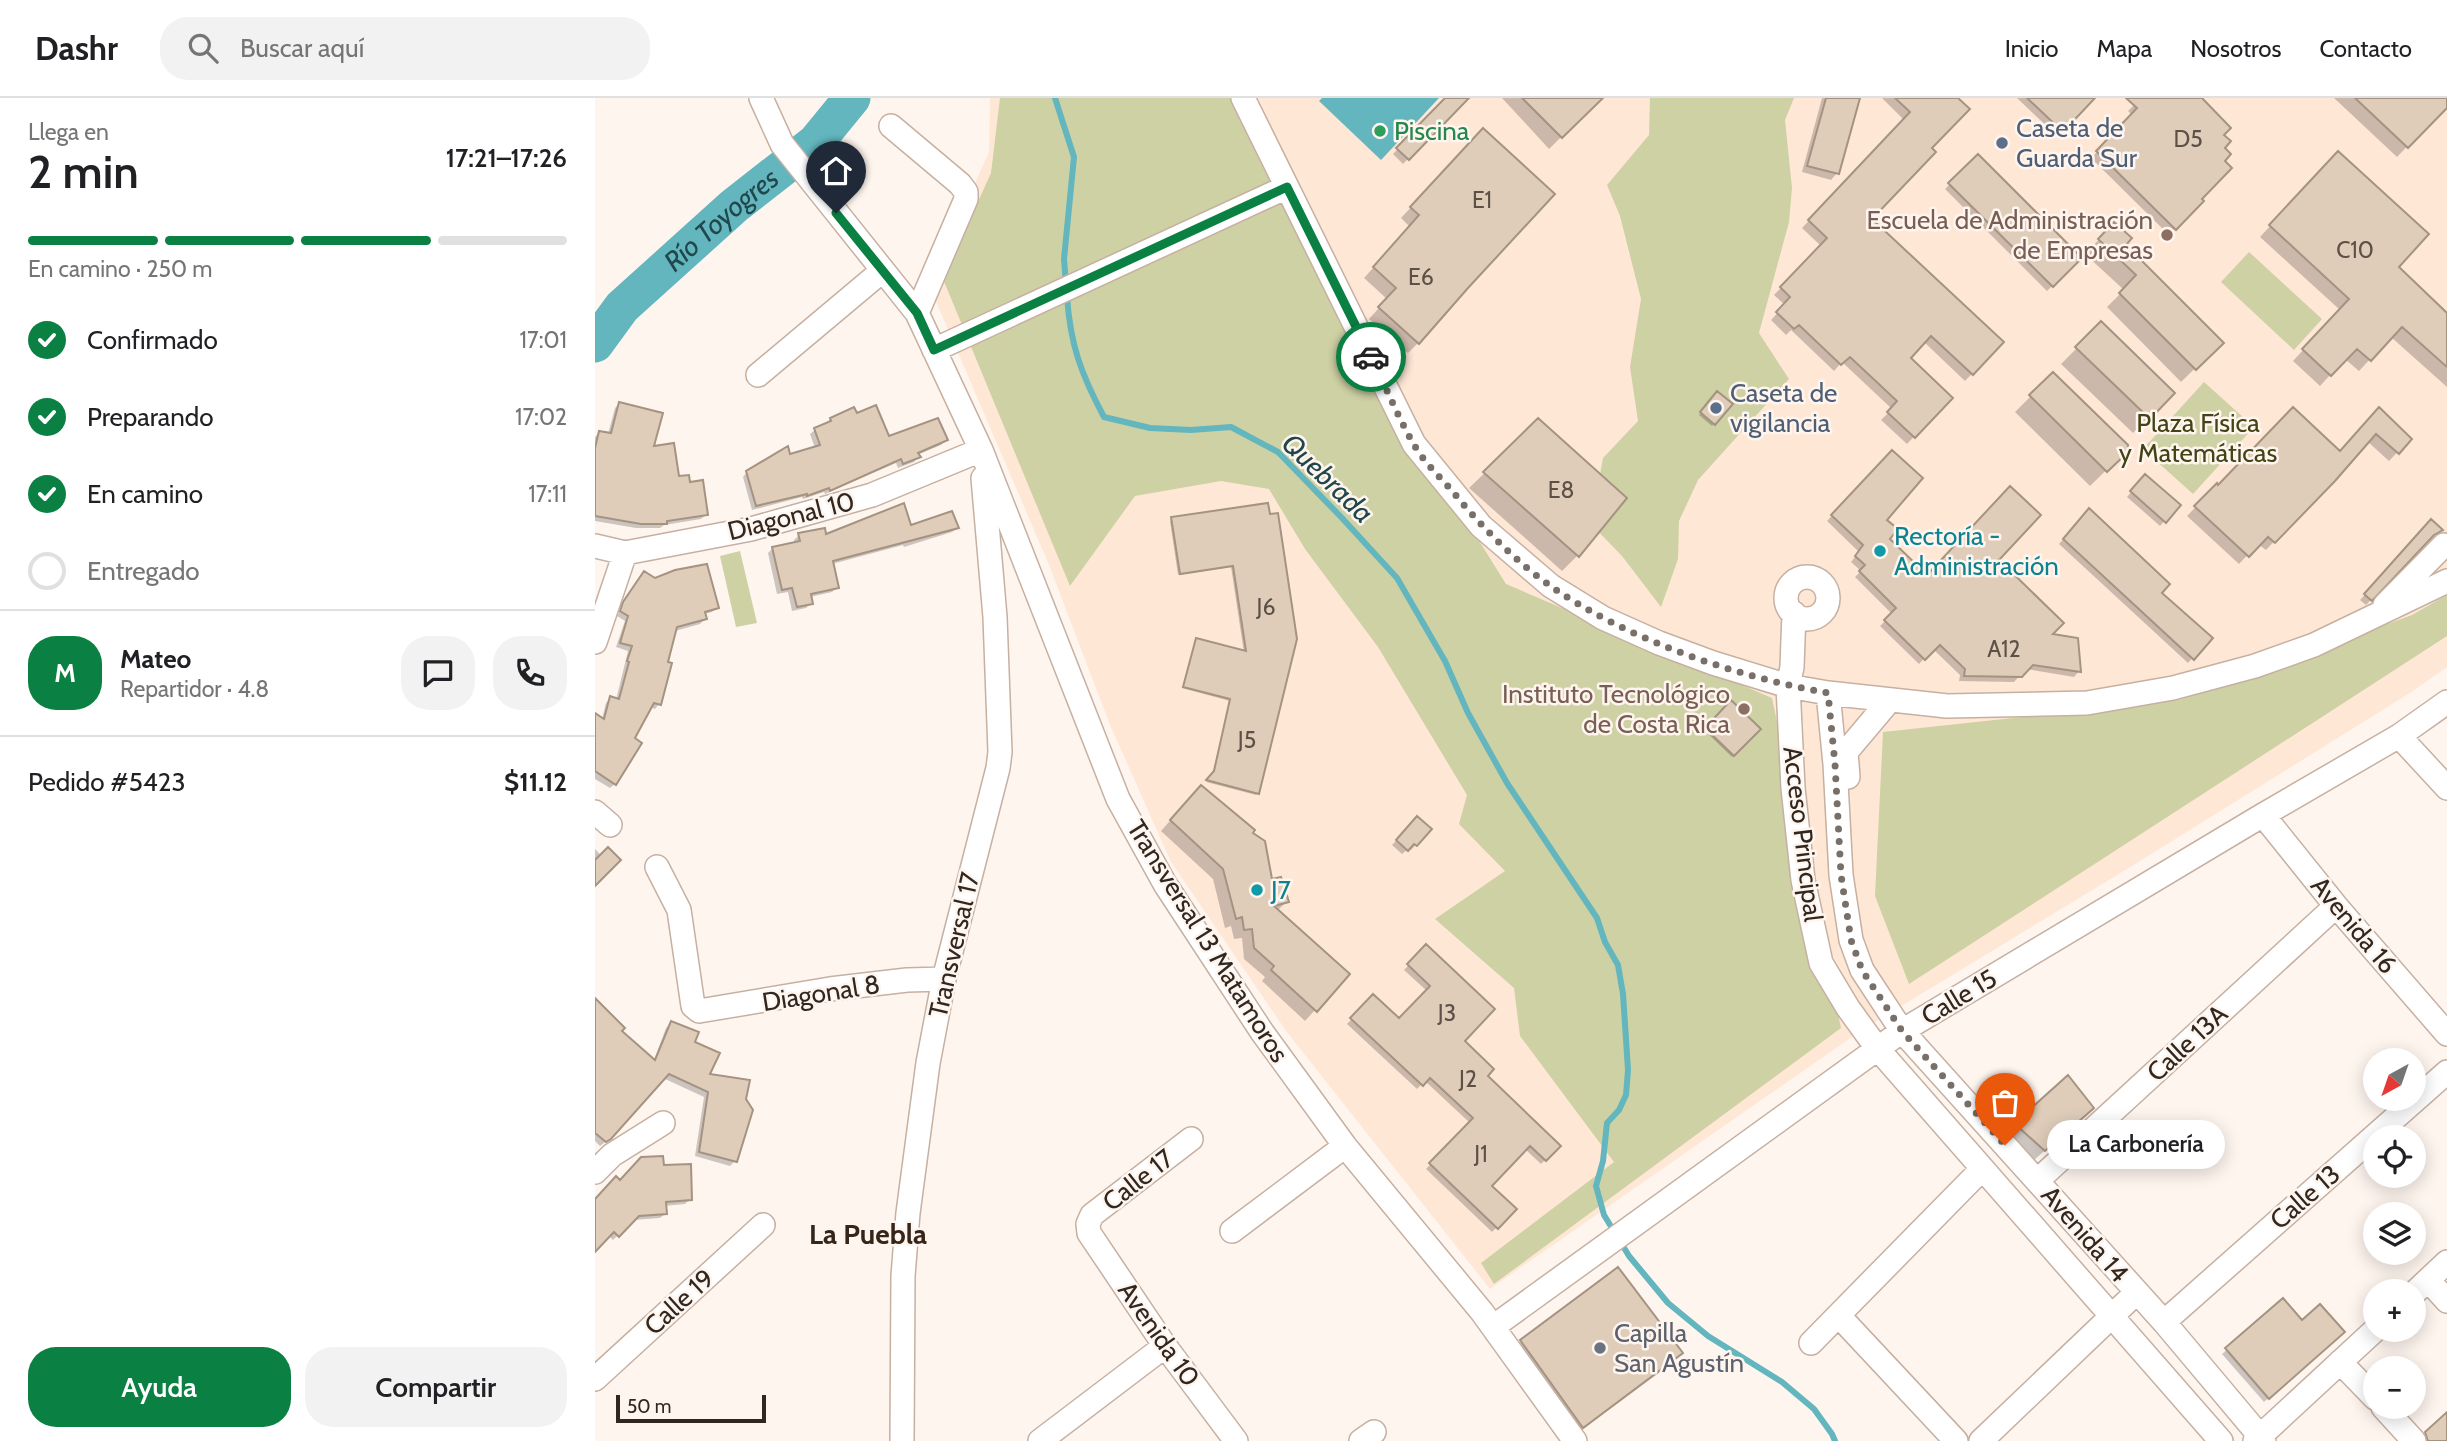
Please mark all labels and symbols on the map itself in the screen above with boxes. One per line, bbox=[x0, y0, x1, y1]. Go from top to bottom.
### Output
place label: Caseta de Guarda Sur bbox=[2016, 112, 2138, 174]
place label: Piscina bbox=[1394, 115, 1470, 147]
marker: Piscina bbox=[1372, 123, 1388, 139]
house number: D5 bbox=[2173, 125, 2203, 153]
marker: Caseta de Guarda Sur bbox=[1994, 135, 2010, 151]
pin bbox=[806, 141, 866, 213]
water label: Río Toyogres bbox=[657, 161, 785, 278]
house number: E1 bbox=[1472, 186, 1492, 214]
place label: Escuela de Administración de Empresas bbox=[1866, 204, 2153, 266]
marker: Escuela de Administración de Empresas bbox=[2159, 227, 2175, 243]
house number: C10 bbox=[2336, 236, 2374, 264]
house number: E6 bbox=[1408, 263, 1434, 291]
courier bbox=[1336, 322, 1406, 392]
place label: Caseta de vigilancia bbox=[1730, 377, 1837, 439]
marker: Caseta de vigilancia bbox=[1708, 400, 1724, 416]
park label: Plaza Física y Matemáticas bbox=[2119, 407, 2277, 469]
water label: Quebrada bbox=[1275, 426, 1381, 530]
house number: E8 bbox=[1548, 476, 1574, 504]
street label: Diagonal 10 bbox=[724, 485, 858, 547]
place label: Rectoría - Administración bbox=[1894, 520, 2059, 582]
marker: Rectoría - Administración bbox=[1872, 543, 1888, 559]
house number: J6 bbox=[1256, 593, 1275, 621]
house number: A12 bbox=[1987, 635, 2021, 663]
place label: Instituto Tecnológico de Costa Rica bbox=[1502, 678, 1731, 740]
marker: Instituto Tecnológico de Costa Rica bbox=[1736, 701, 1752, 717]
house number: J5 bbox=[1237, 726, 1256, 754]
street label: Acceso Principal bbox=[1776, 744, 1830, 924]
street label: Transversal 13 Matamoros bbox=[1120, 814, 1296, 1068]
street label: Transversal 17 bbox=[922, 869, 986, 1021]
street label: Avenida 16 bbox=[2304, 870, 2404, 980]
place label: J7 bbox=[1270, 874, 1291, 906]
marker: J7 bbox=[1249, 882, 1265, 898]
street label: Calle 15 bbox=[1915, 962, 2003, 1032]
street label: Diagonal 8 bbox=[760, 968, 882, 1018]
street label: Calle 13A bbox=[2140, 998, 2234, 1088]
house number: J3 bbox=[1437, 999, 1456, 1027]
north arrow bbox=[2363, 1048, 2425, 1111]
house number: J2 bbox=[1458, 1065, 1477, 1093]
pin bbox=[1975, 1073, 2035, 1145]
callout: La Carbonería bbox=[2047, 1121, 2225, 1170]
house number: J1 bbox=[1473, 1140, 1488, 1168]
street label: Calle 17 bbox=[1096, 1142, 1180, 1218]
street label: Calle 13 bbox=[2263, 1158, 2347, 1236]
street label: Avenida 14 bbox=[2034, 1179, 2136, 1289]
district label: La Puebla bbox=[809, 1217, 927, 1251]
street label: Calle 19 bbox=[637, 1262, 721, 1342]
street label: Avenida 10 bbox=[1111, 1276, 1207, 1392]
place label: Capilla San Agustín bbox=[1614, 1317, 1744, 1379]
marker: Capilla San Agustín bbox=[1592, 1340, 1608, 1356]
scale bar bbox=[616, 1392, 767, 1424]

